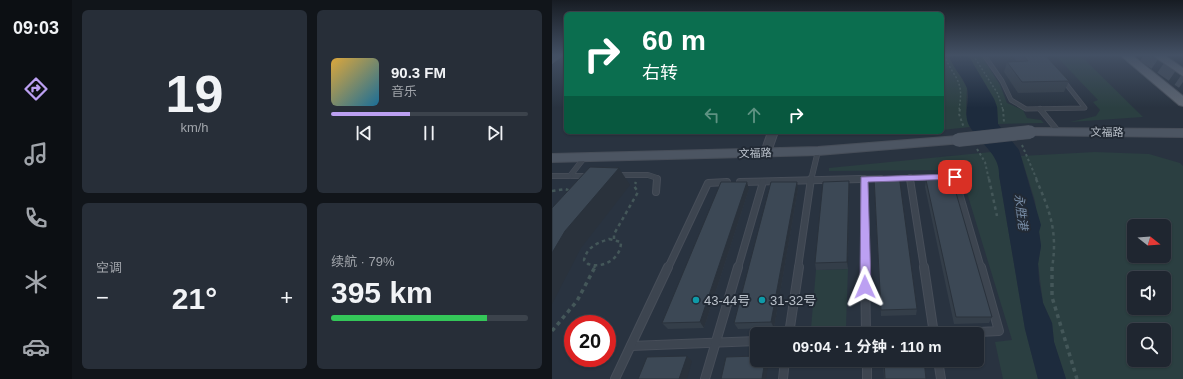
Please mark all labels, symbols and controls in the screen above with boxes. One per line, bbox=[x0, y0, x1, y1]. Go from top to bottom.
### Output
text: 09:03 bbox=[13, 18, 59, 38]
text: 60 m bbox=[642, 25, 706, 56]
icon: right bbox=[576, 28, 628, 80]
text: 右转 bbox=[642, 63, 678, 83]
text: 90.3 FM bbox=[391, 64, 446, 81]
text: 19 bbox=[166, 65, 223, 123]
icon: directions bbox=[22, 75, 50, 103]
text: 音乐 bbox=[391, 84, 417, 99]
icon: left bbox=[701, 104, 723, 126]
icon: ahead bbox=[743, 104, 765, 126]
icon: right bbox=[785, 104, 807, 126]
text: km/h bbox=[180, 120, 209, 135]
icon: previous bbox=[353, 122, 375, 144]
icon: pause bbox=[418, 122, 440, 144]
icon: next bbox=[484, 122, 506, 144]
street label: 文福路 bbox=[1090, 126, 1124, 138]
icon: music bbox=[22, 140, 50, 168]
street label: 文福路 bbox=[738, 146, 772, 160]
pin bbox=[938, 160, 972, 194]
icon: arrive bbox=[944, 166, 966, 188]
water label: 永胜港 bbox=[1012, 193, 1030, 233]
icon: phone bbox=[22, 204, 50, 232]
north arrow bbox=[1127, 219, 1171, 263]
map controls bbox=[1127, 219, 1171, 367]
text: 续航 · 79% bbox=[331, 254, 395, 269]
text: 空调 bbox=[96, 260, 122, 275]
position arrow bbox=[844, 266, 886, 308]
icon: climate bbox=[22, 268, 50, 296]
button: sound bbox=[1127, 271, 1171, 315]
text: 395 km bbox=[331, 276, 433, 309]
text: 21° bbox=[172, 282, 217, 315]
text: − bbox=[96, 285, 109, 310]
text: + bbox=[280, 285, 293, 310]
place label: 43-44号 bbox=[704, 293, 750, 308]
place label: 31-32号 bbox=[770, 293, 816, 308]
marker: 43-44号 bbox=[691, 295, 701, 305]
marker: 31-32号 bbox=[757, 295, 767, 305]
speed limit sign: 20 bbox=[564, 315, 616, 367]
button: search bbox=[1127, 323, 1171, 367]
icon: car bbox=[22, 333, 50, 361]
text: 09:04 · 1 分钟 · 110 m bbox=[792, 338, 942, 355]

